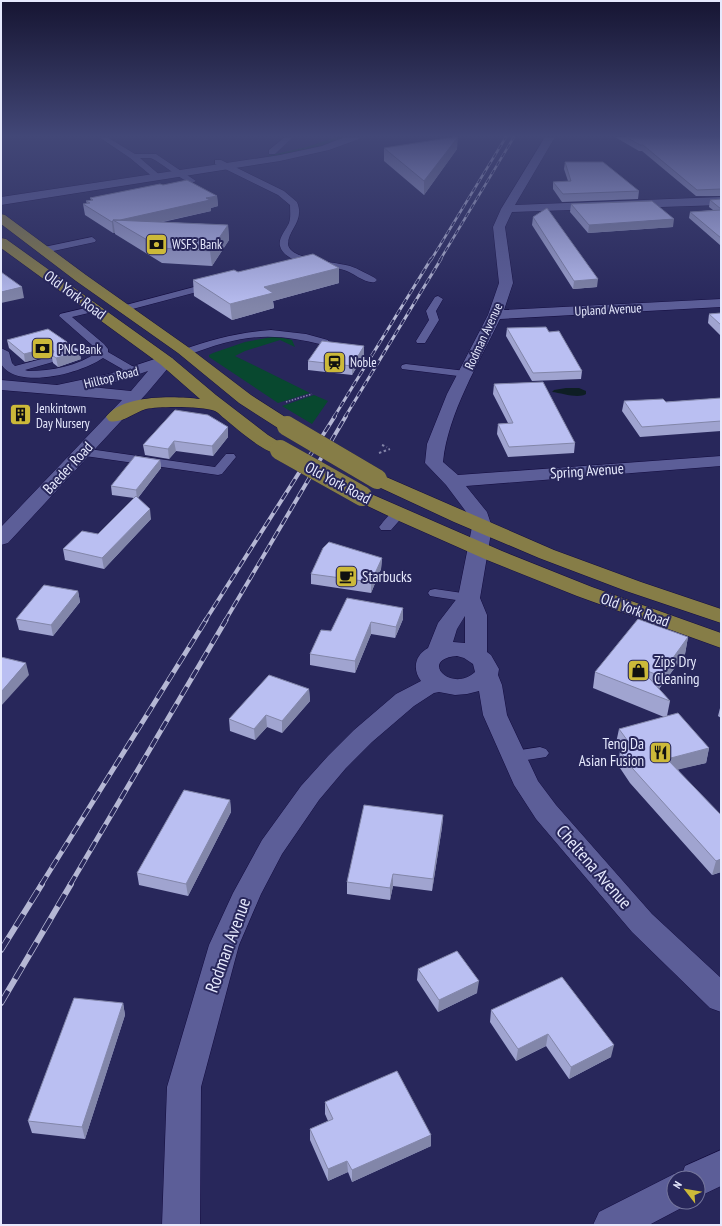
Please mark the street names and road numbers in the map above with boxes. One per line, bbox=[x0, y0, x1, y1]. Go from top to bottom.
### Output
street label: Old York Road bbox=[41, 266, 110, 323]
street label: Upland Avenue bbox=[574, 299, 642, 320]
street label: Rodman Avenue bbox=[461, 300, 506, 372]
street label: Hilltop Road bbox=[82, 363, 140, 392]
street label: Baeder Road bbox=[39, 437, 97, 498]
street label: Old York Road bbox=[302, 457, 374, 508]
street label: Spring Avenue bbox=[549, 458, 625, 483]
street label: Old York Road bbox=[598, 588, 672, 631]
street label: Cheltena Avenue bbox=[552, 820, 637, 913]
street label: Rodman Avenue bbox=[200, 894, 255, 995]

